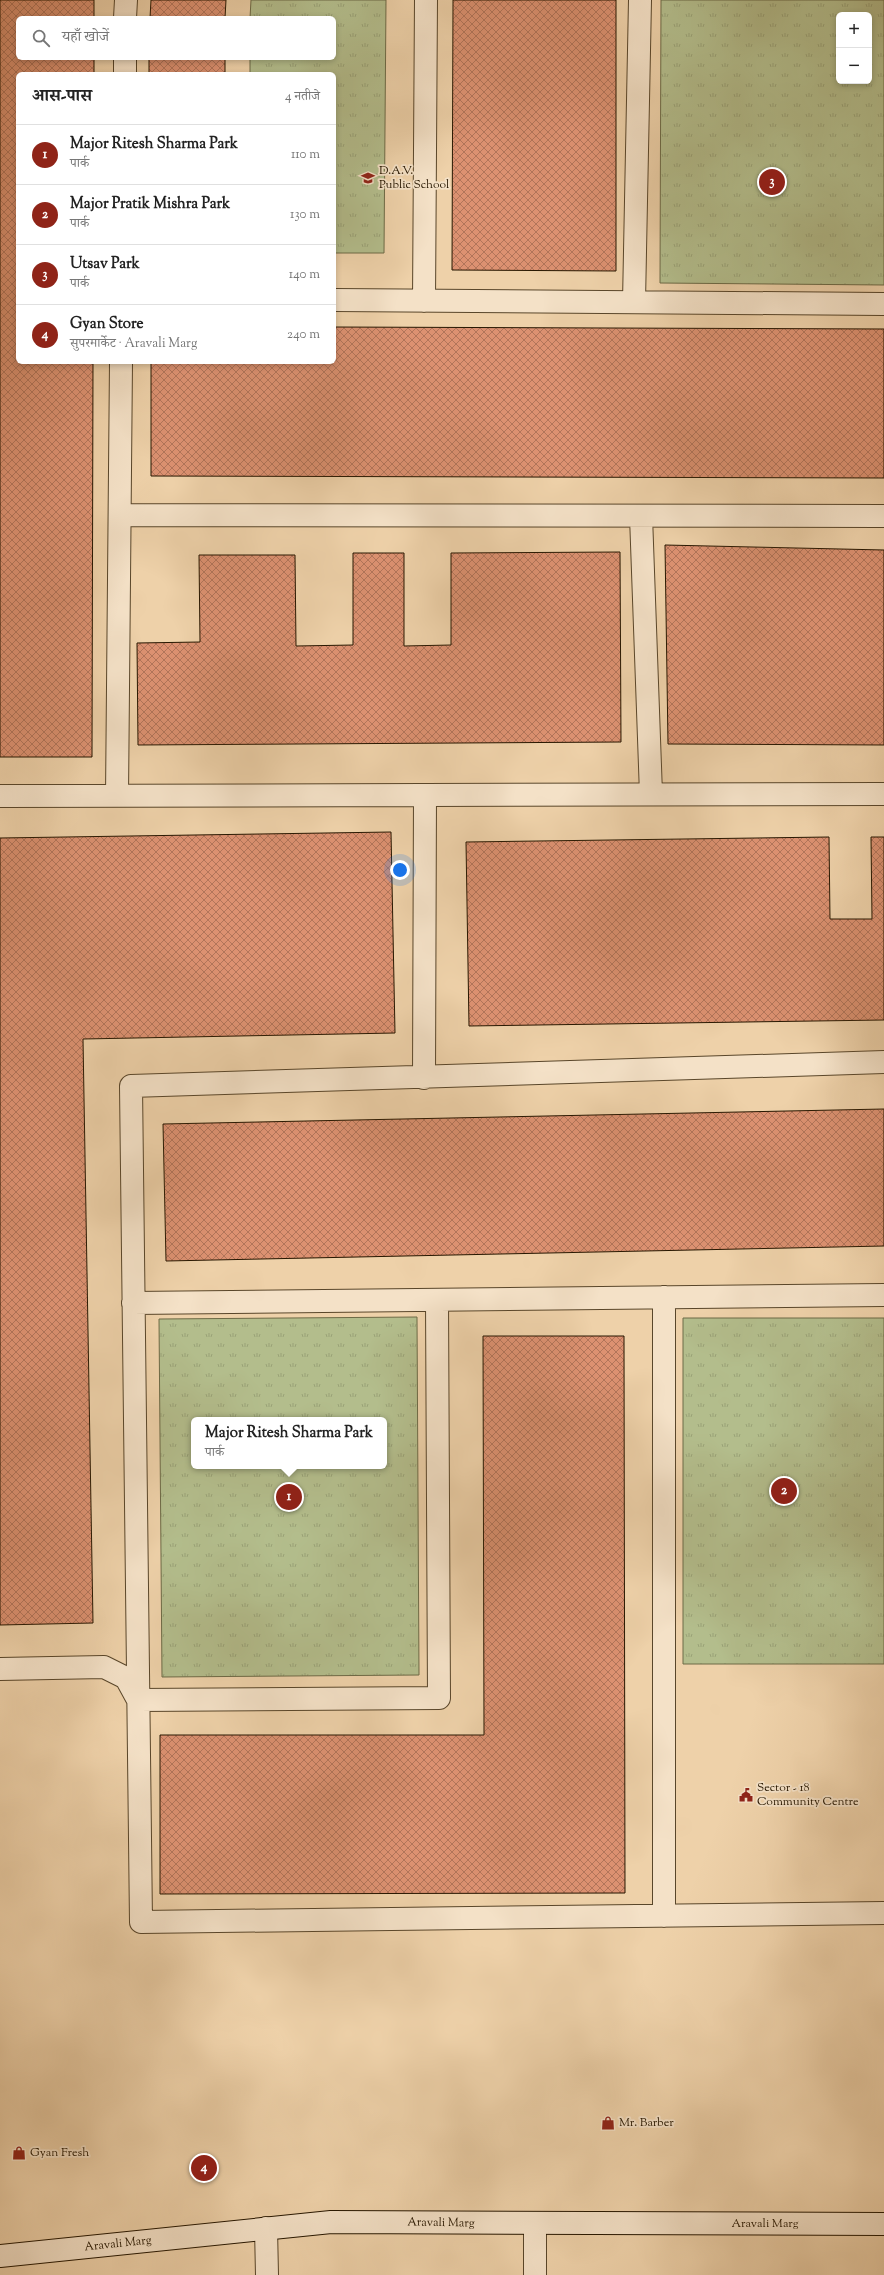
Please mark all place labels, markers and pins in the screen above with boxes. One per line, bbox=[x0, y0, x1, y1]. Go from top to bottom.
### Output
place label: D.A.V. Public School bbox=[379, 162, 450, 194]
pin: 3 bbox=[759, 167, 785, 197]
school or university icon: D.A.V. Public School bbox=[360, 170, 376, 186]
pin: 2 bbox=[771, 1476, 797, 1506]
pin: 1 bbox=[276, 1482, 302, 1512]
place label: Sector - 18 Community Centre bbox=[757, 1779, 859, 1811]
public building icon: Sector - 18 Community Centre bbox=[738, 1787, 754, 1803]
place label: Mr. Barber bbox=[619, 2114, 674, 2132]
shop icon: Mr. Barber bbox=[600, 2115, 616, 2131]
place label: Gyan Fresh bbox=[30, 2144, 89, 2162]
shop icon: Gyan Fresh bbox=[11, 2145, 27, 2161]
pin: 4 bbox=[191, 2153, 217, 2183]

